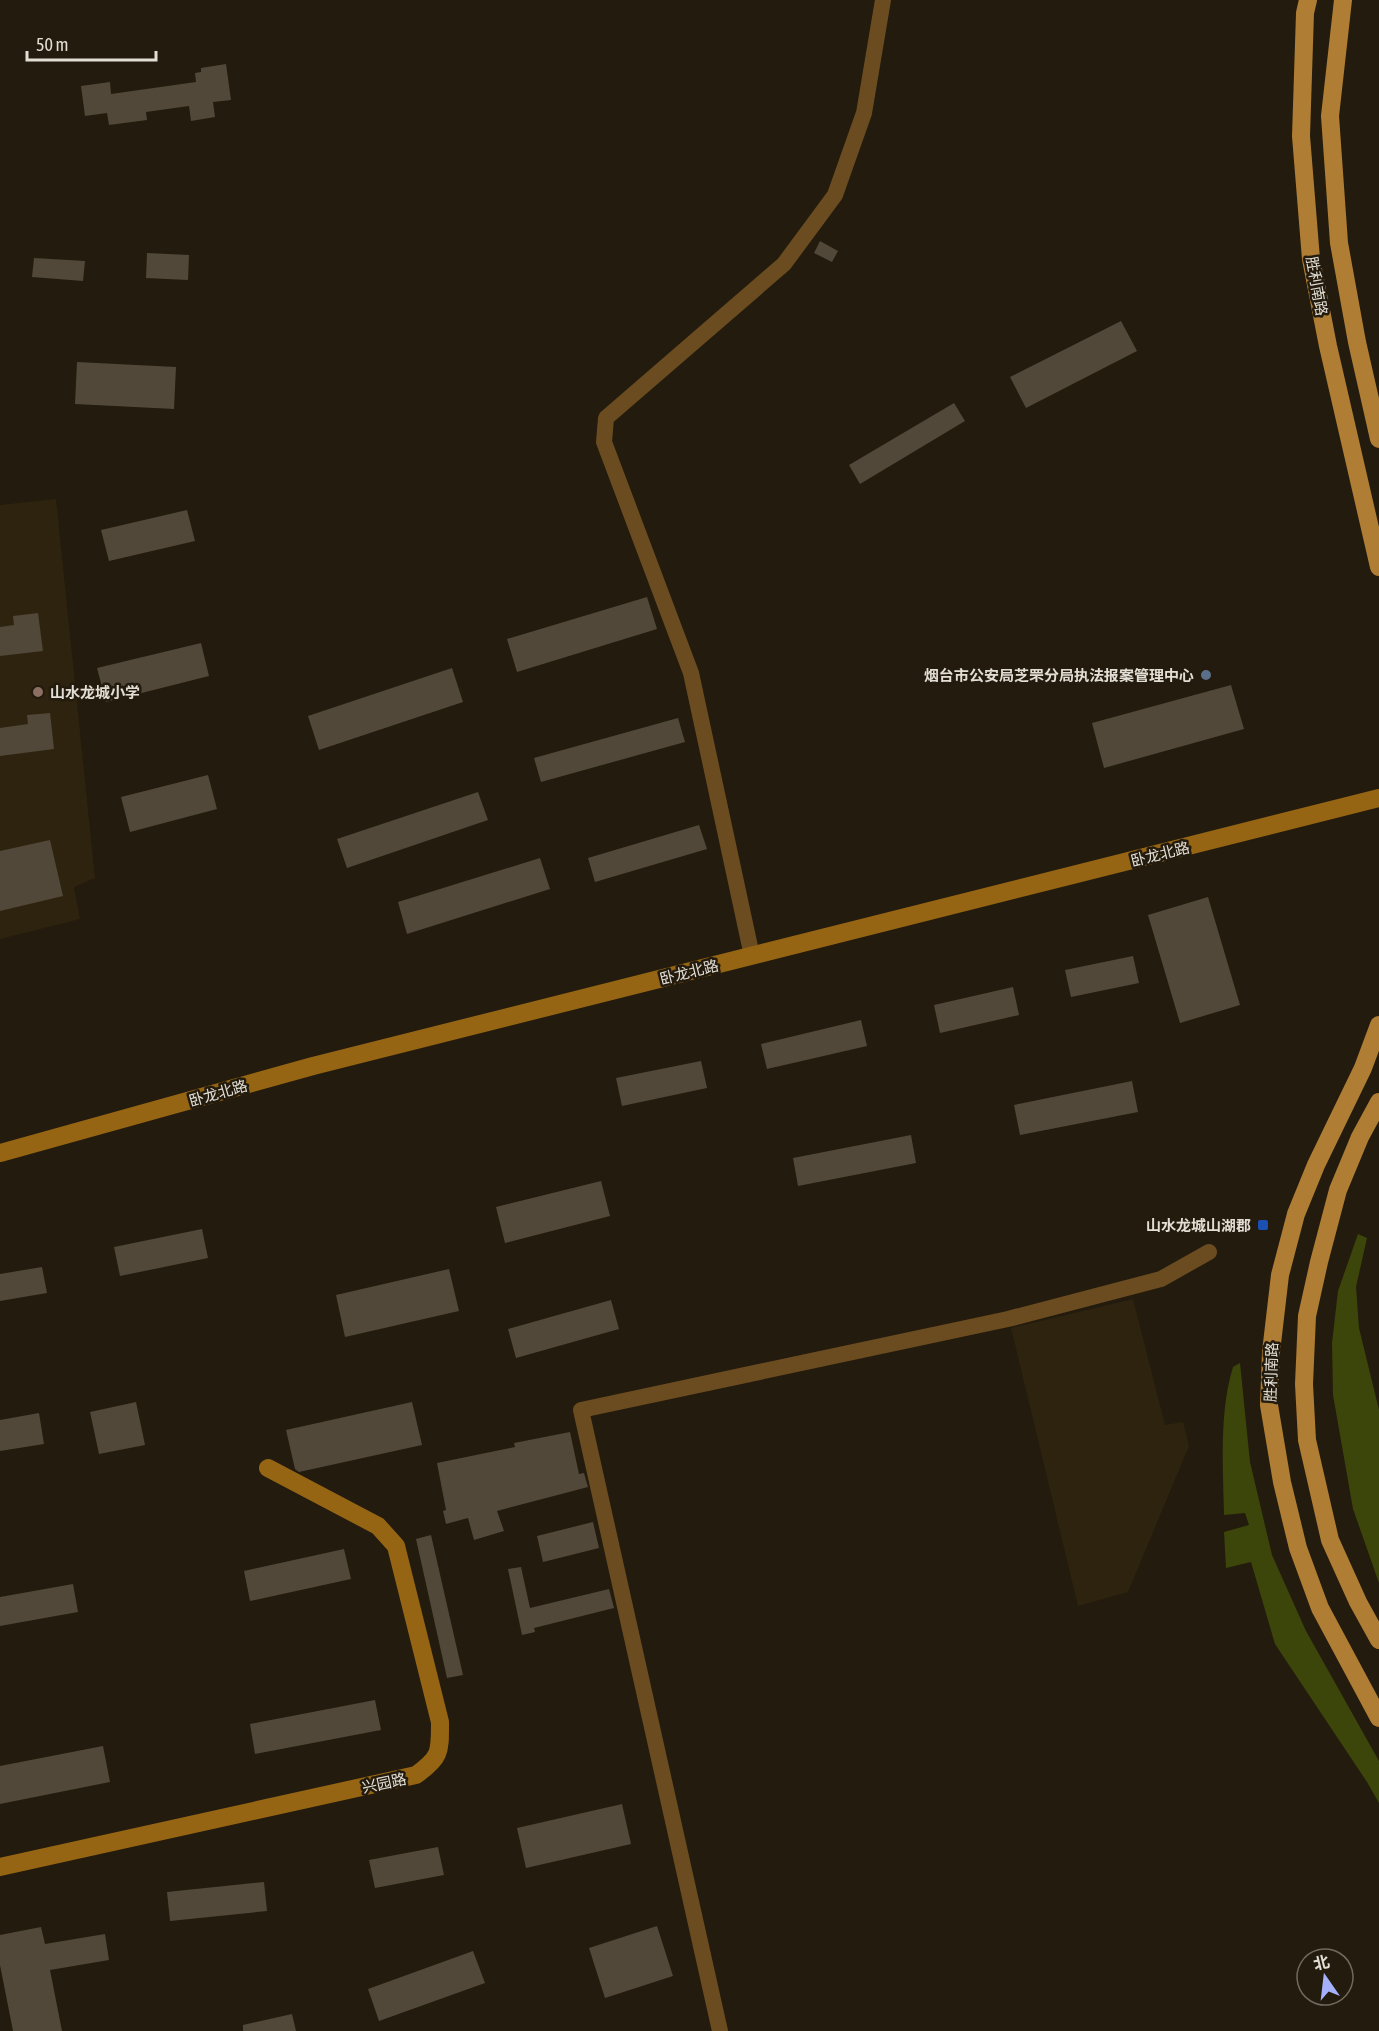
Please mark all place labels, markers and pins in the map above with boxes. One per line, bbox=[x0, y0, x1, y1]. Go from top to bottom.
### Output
place label: 烟台市公安局芝罘分局执法报案管理中心 bbox=[924, 667, 1194, 684]
marker: 烟台市公安局芝罘分局执法报案管理中心 bbox=[1199, 668, 1213, 682]
place label: 山水龙城小学 bbox=[50, 684, 140, 701]
marker: 山水龙城小学 bbox=[31, 685, 45, 699]
place label: 山水龙城山湖郡 bbox=[1146, 1217, 1251, 1234]
marker: 山水龙城山湖郡 bbox=[1256, 1218, 1270, 1232]

